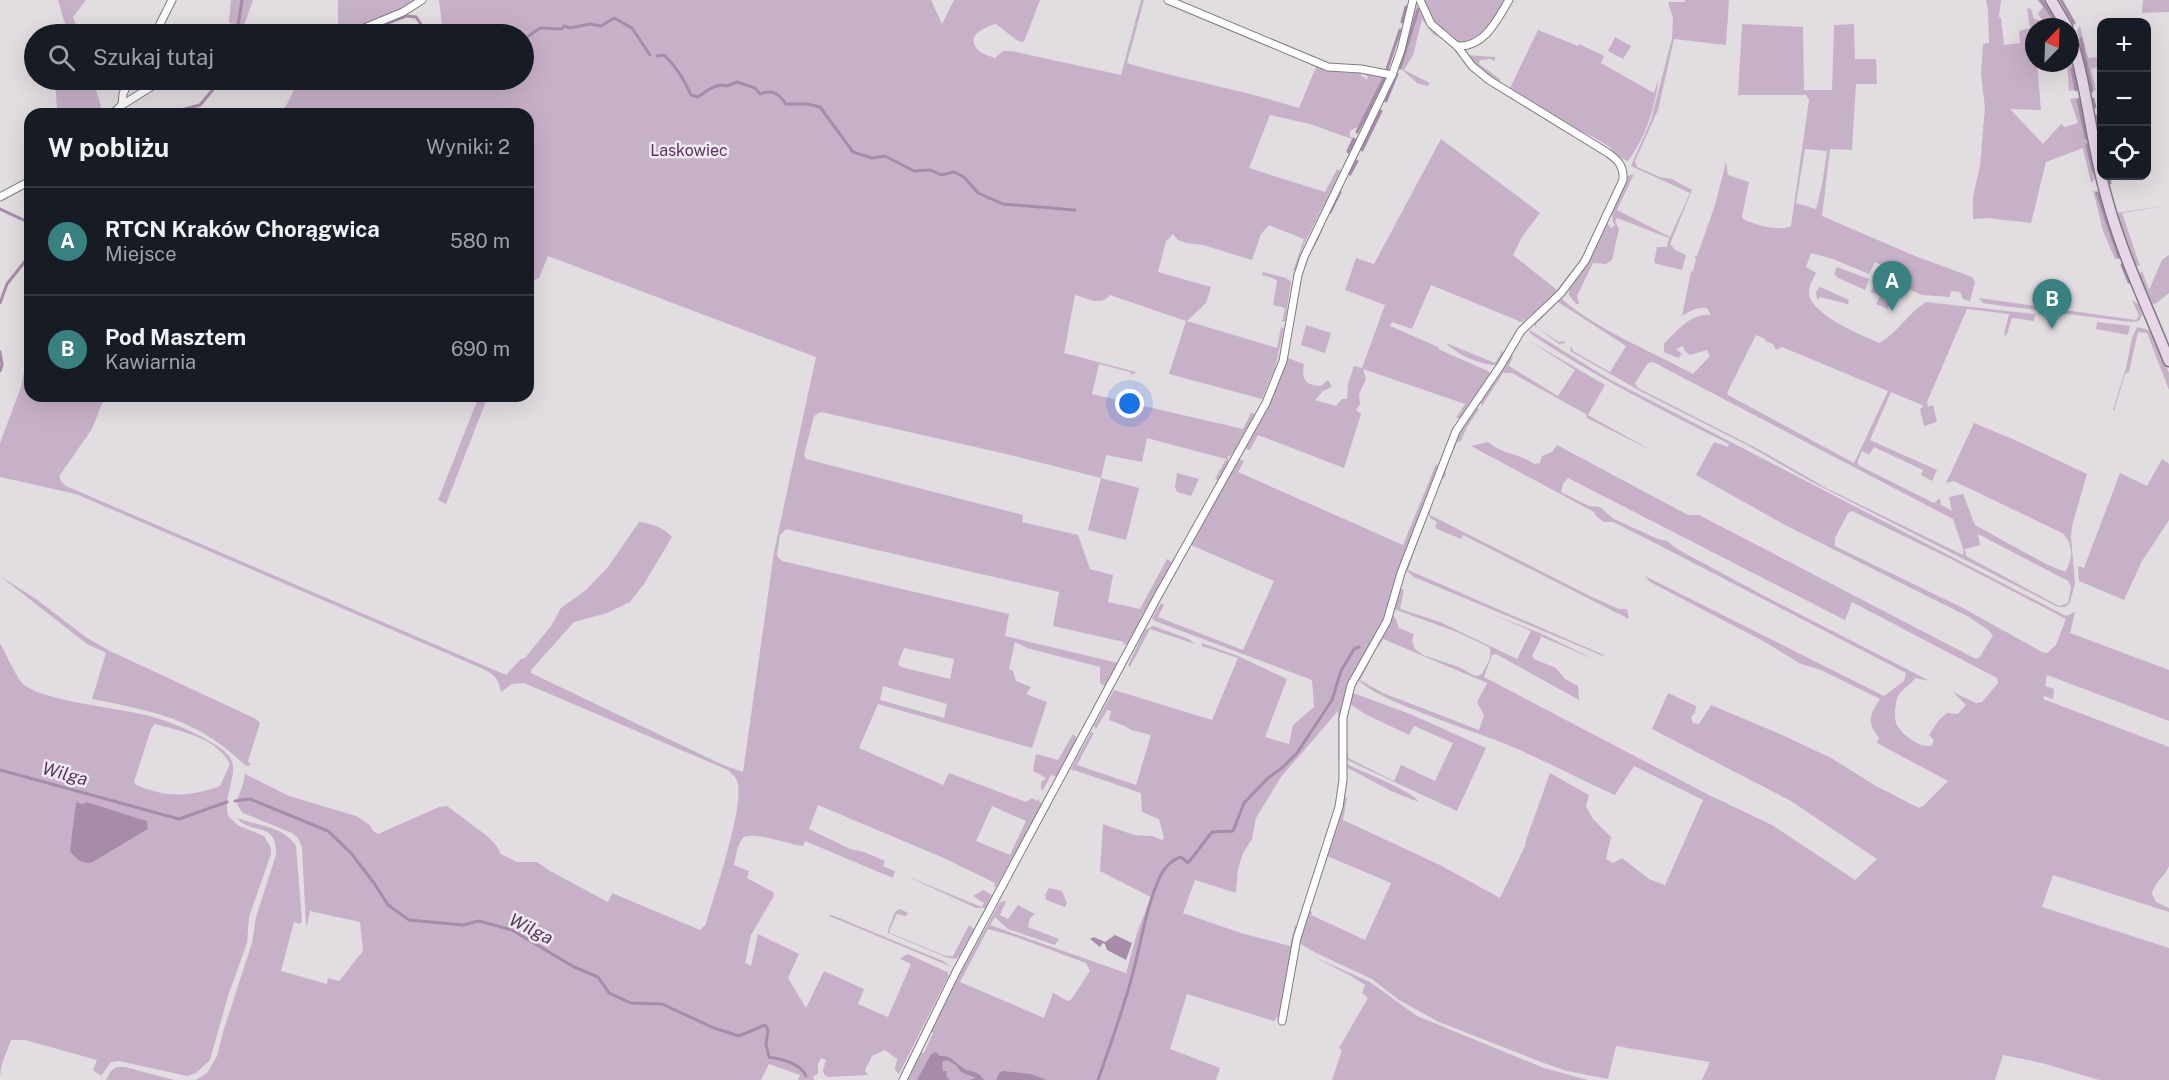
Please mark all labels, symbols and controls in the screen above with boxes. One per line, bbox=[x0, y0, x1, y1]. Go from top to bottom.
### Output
north arrow bbox=[2025, 18, 2079, 72]
map controls bbox=[2097, 18, 2151, 180]
button: + bbox=[2097, 18, 2151, 72]
search box bbox=[24, 24, 534, 90]
icon: search bbox=[45, 41, 78, 74]
text: Szukaj tutaj bbox=[93, 44, 214, 70]
button: − bbox=[2097, 72, 2151, 126]
button: locate bbox=[2097, 126, 2151, 180]
text: W pobliżu bbox=[48, 132, 169, 163]
text: Wyniki: 2 bbox=[426, 135, 510, 159]
park label: Laskowiec bbox=[650, 141, 728, 160]
text: RTCN Kraków Chorągwica bbox=[105, 216, 380, 242]
text: A bbox=[60, 229, 75, 253]
text: 580 m bbox=[450, 229, 510, 253]
text: Miejsce bbox=[105, 242, 177, 266]
pin: A bbox=[1872, 262, 1912, 311]
pin: B bbox=[2032, 280, 2072, 329]
text: Pod Masztem bbox=[105, 324, 246, 350]
text: B bbox=[61, 337, 74, 361]
text: 690 m bbox=[451, 337, 510, 361]
text: Kawiarnia bbox=[105, 350, 196, 374]
your location bbox=[1115, 389, 1144, 418]
water label: Wilga bbox=[40, 757, 90, 790]
water label: Wilga bbox=[506, 909, 557, 948]

